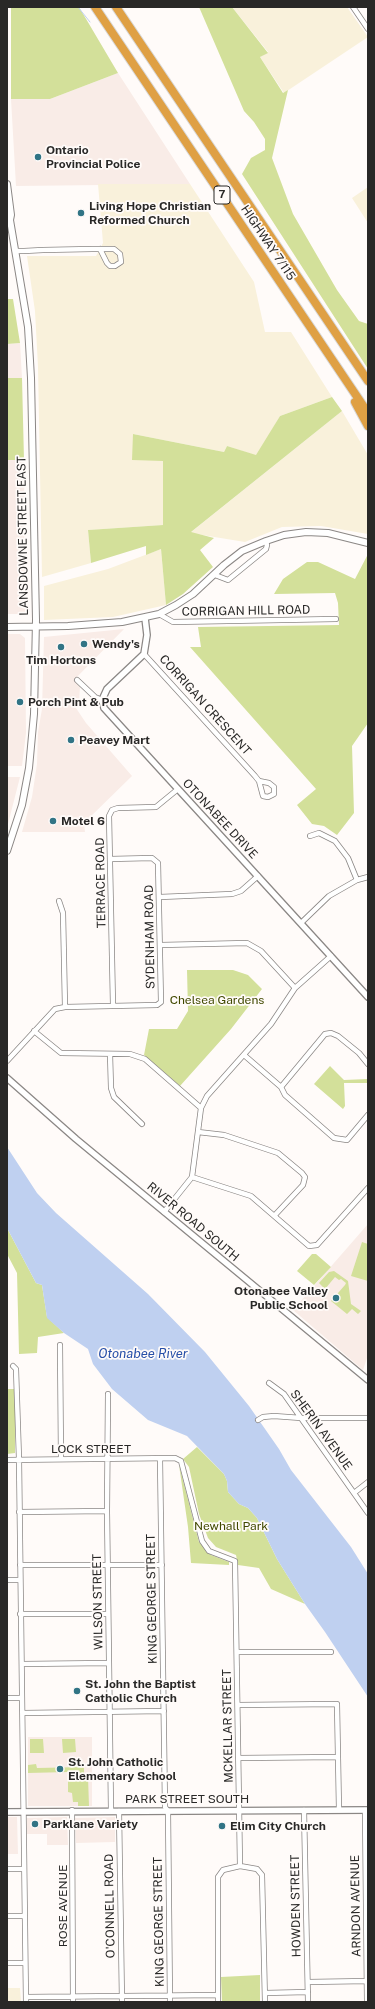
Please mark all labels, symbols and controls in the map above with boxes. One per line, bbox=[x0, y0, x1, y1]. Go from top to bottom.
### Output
place label: Ontario Provincial Police bbox=[46, 143, 140, 171]
marker: Ontario Provincial Police bbox=[33, 152, 43, 162]
road number: 7 bbox=[214, 186, 230, 204]
place label: Living Hope Christian Reformed Church bbox=[89, 199, 211, 227]
street label: HIGHWAY 7/115 bbox=[238, 203, 298, 283]
marker: Living Hope Christian Reformed Church bbox=[76, 208, 86, 218]
street label: LANSDOWNE STREET EAST bbox=[14, 456, 32, 616]
street label: CORRIGAN HILL ROAD bbox=[182, 603, 310, 619]
place label: Wendy's bbox=[92, 637, 140, 651]
marker: Wendy's bbox=[79, 639, 89, 649]
marker: Tim Hortons bbox=[56, 642, 66, 652]
street label: CORRIGAN CRESCENT bbox=[156, 652, 254, 758]
place label: Tim Hortons bbox=[26, 653, 96, 667]
place label: Porch Pint & Pub bbox=[28, 695, 124, 709]
marker: Porch Pint & Pub bbox=[15, 697, 25, 707]
place label: Peavey Mart bbox=[79, 733, 150, 747]
marker: Peavey Mart bbox=[66, 735, 76, 745]
street label: OTONABEE DRIVE bbox=[179, 776, 261, 862]
place label: Motel 6 bbox=[61, 814, 105, 828]
marker: Motel 6 bbox=[48, 816, 58, 826]
street label: TERRACE ROAD bbox=[93, 837, 109, 929]
street label: SYDENHAM ROAD bbox=[142, 885, 158, 989]
park label: Chelsea Gardens bbox=[170, 993, 264, 1007]
street label: RIVER ROAD SOUTH bbox=[144, 1179, 242, 1265]
place label: Otonabee Valley Public School bbox=[234, 1284, 328, 1312]
marker: Otonabee Valley Public School bbox=[331, 1293, 341, 1303]
water label: Otonabee River bbox=[98, 1346, 188, 1362]
street label: SHERIN AVENUE bbox=[287, 1387, 355, 1473]
street label: LOCK STREET bbox=[51, 1442, 131, 1456]
park label: Newhall Park bbox=[194, 1519, 268, 1533]
street label: KING GEORGE STREET bbox=[144, 1534, 160, 1664]
street label: WILSON STREET bbox=[90, 1554, 106, 1650]
street label: MCKELLAR STREET bbox=[220, 1669, 236, 1783]
place label: St. John the Baptist Catholic Church bbox=[85, 1677, 196, 1705]
marker: St. John the Baptist Catholic Church bbox=[72, 1686, 82, 1696]
place label: St. John Catholic Elementary School bbox=[68, 1755, 177, 1783]
marker: St. John Catholic Elementary School bbox=[55, 1764, 65, 1774]
street label: PARK STREET SOUTH bbox=[125, 1792, 249, 1806]
place label: Parklane Variety bbox=[43, 1817, 138, 1831]
marker: Parklane Variety bbox=[30, 1819, 40, 1829]
place label: Elim City Church bbox=[230, 1819, 326, 1833]
marker: Elim City Church bbox=[217, 1821, 227, 1831]
street label: O'CONNELL ROAD bbox=[102, 1854, 118, 1958]
street label: HOWDEN STREET bbox=[288, 1855, 304, 1957]
street label: ARNDON AVENUE bbox=[348, 1855, 364, 1957]
street label: KING GEORGE STREET bbox=[151, 1857, 167, 1987]
street label: ROSE AVENUE bbox=[56, 1865, 70, 1947]

